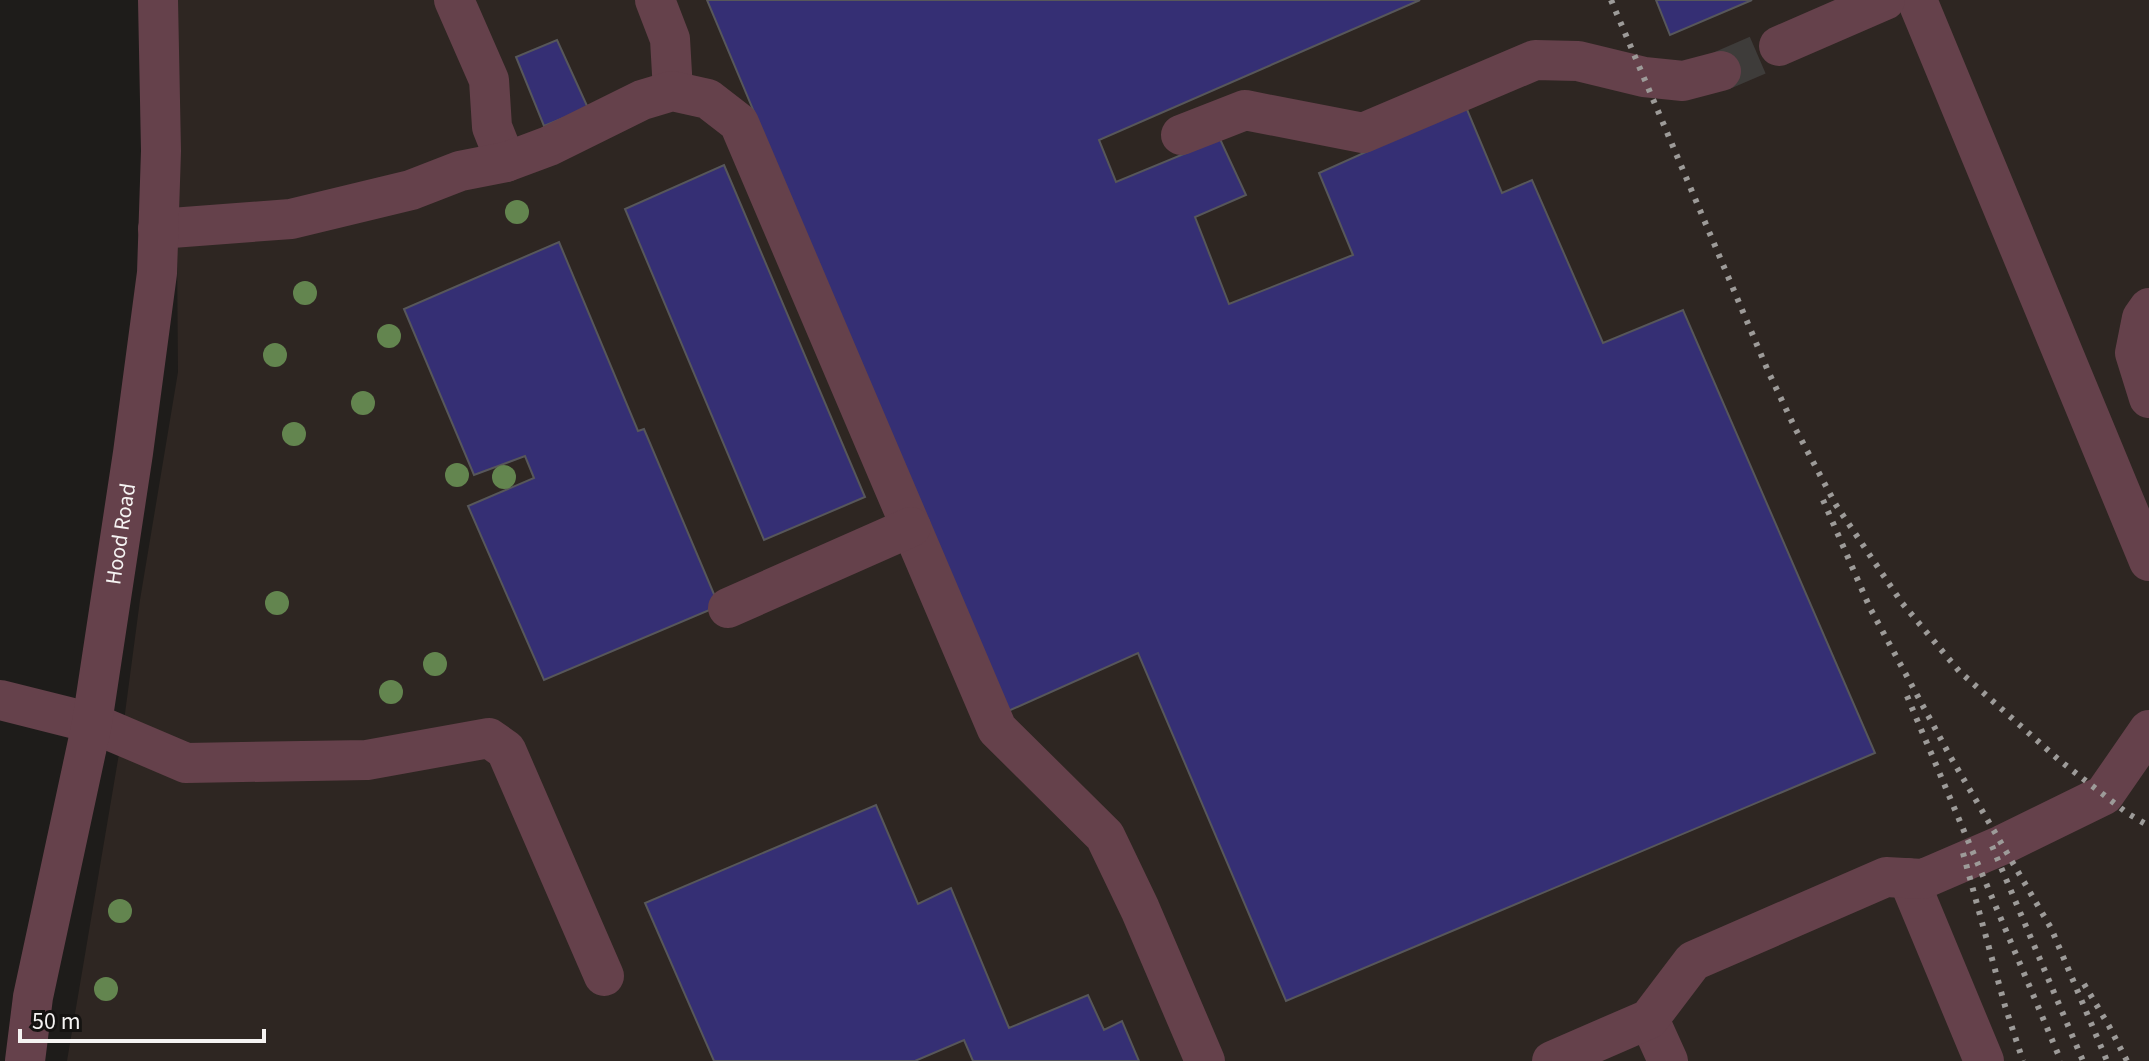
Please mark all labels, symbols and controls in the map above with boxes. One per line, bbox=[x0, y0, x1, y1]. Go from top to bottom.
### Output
street label: Hood Road bbox=[97, 481, 144, 587]
scale bar bbox=[20, 993, 264, 1043]
text: 50 m bbox=[32, 1004, 81, 1039]

